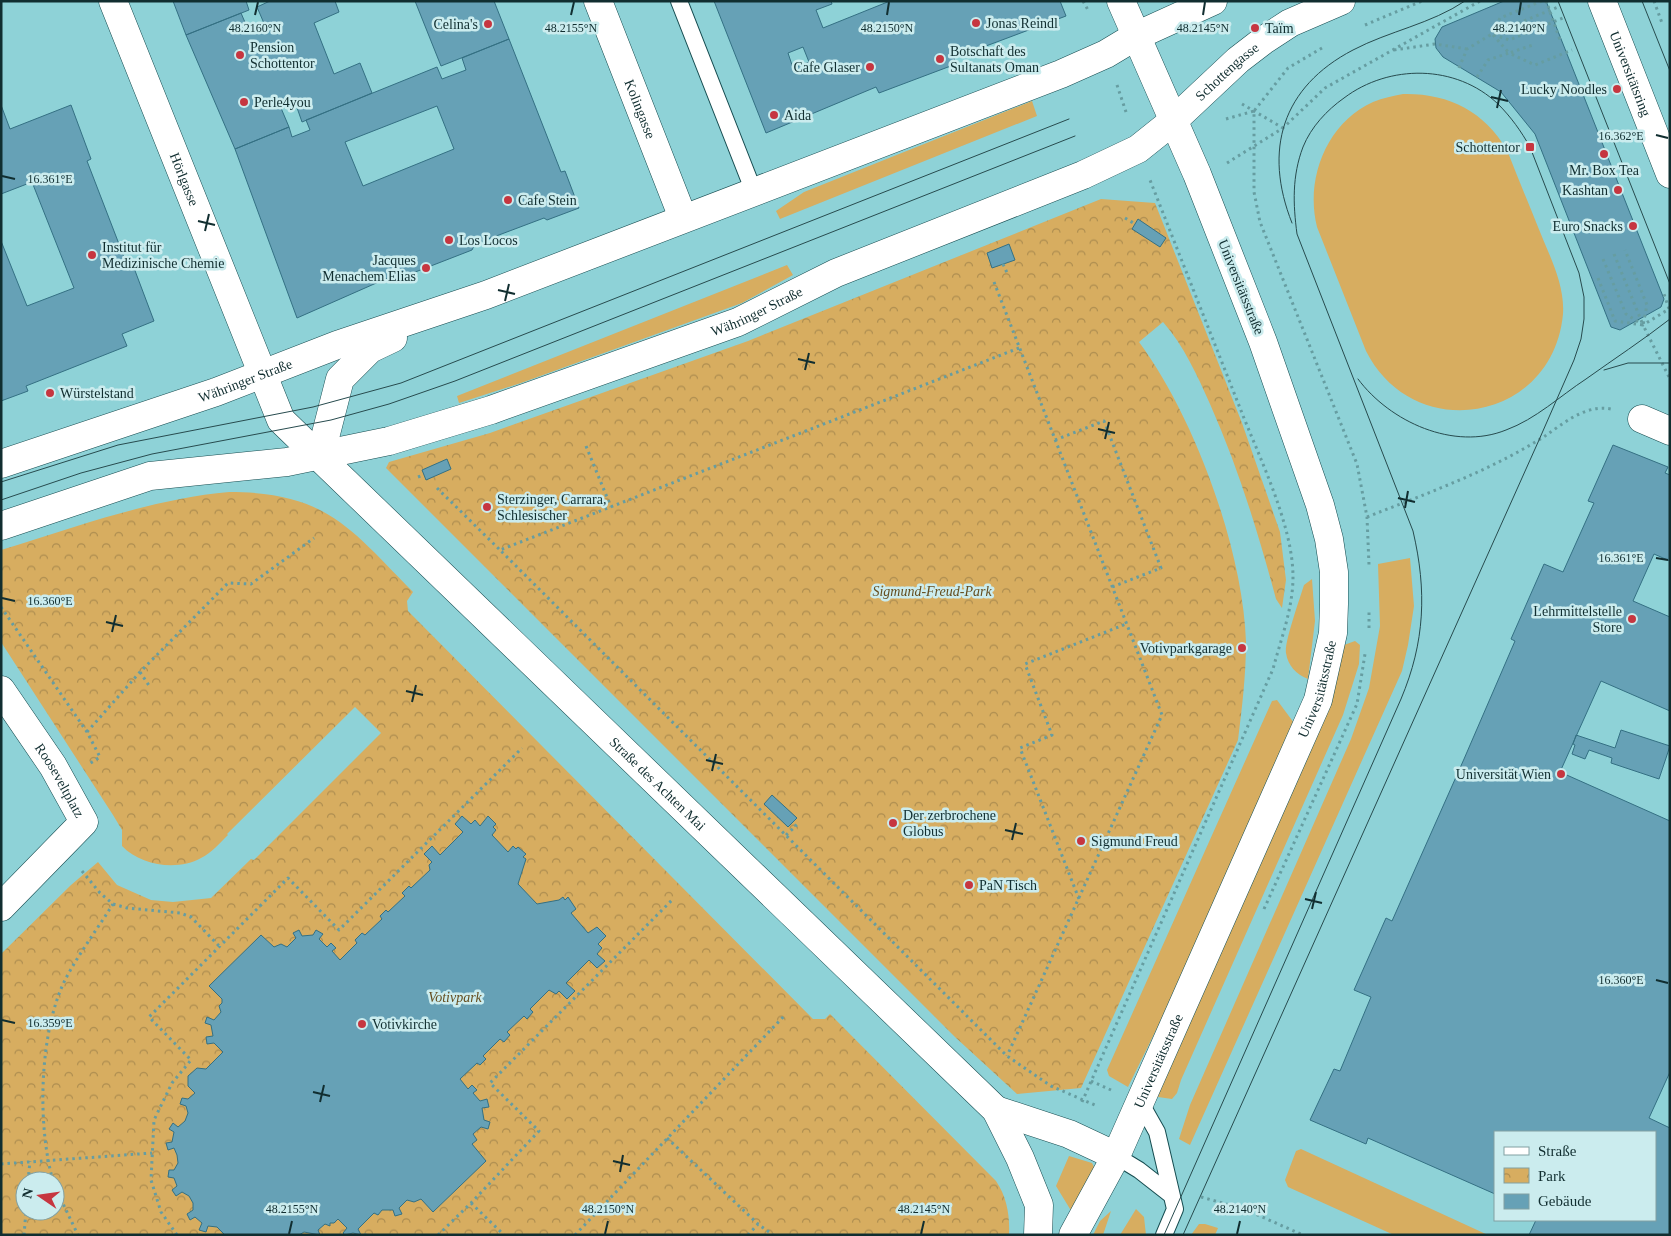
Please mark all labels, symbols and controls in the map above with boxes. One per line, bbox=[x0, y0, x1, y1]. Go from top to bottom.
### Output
place label: Jonas Reindl bbox=[986, 16, 1058, 31]
place label: Celina's bbox=[433, 17, 478, 32]
marker: Jonas Reindl bbox=[970, 17, 982, 29]
marker: Celina's bbox=[482, 18, 494, 30]
text: 48.2160°N bbox=[229, 21, 282, 35]
text: 48.2155°N bbox=[545, 21, 598, 35]
text: 48.2150°N bbox=[861, 21, 914, 35]
text: 48.2145°N bbox=[1177, 21, 1230, 35]
place label: Taïm bbox=[1265, 21, 1294, 36]
text: 48.2140°N bbox=[1493, 21, 1546, 35]
marker: Taïm bbox=[1249, 22, 1261, 34]
street label: Universitätsring bbox=[1607, 29, 1654, 118]
place label: Pension Schottentor bbox=[250, 40, 315, 71]
street label: Schottengasse bbox=[1192, 40, 1261, 104]
place label: Botschaft des Sultanats Oman bbox=[950, 44, 1039, 75]
marker: Pension Schottentor bbox=[234, 49, 246, 61]
marker: Botschaft des Sultanats Oman bbox=[934, 53, 946, 65]
place label: Cafe Glaser bbox=[794, 60, 860, 75]
marker: Cafe Glaser bbox=[864, 61, 876, 73]
street label: Kolingasse bbox=[622, 77, 659, 141]
place label: Lucky Noodles bbox=[1521, 82, 1607, 97]
marker: Lucky Noodles bbox=[1611, 83, 1623, 95]
place label: Perle4you bbox=[254, 95, 311, 110]
marker: Perle4you bbox=[238, 96, 250, 108]
place label: Aida bbox=[784, 108, 812, 123]
marker: Aida bbox=[768, 109, 780, 121]
text: 16.362°E bbox=[1598, 129, 1644, 143]
place label: Schottentor bbox=[1455, 140, 1520, 155]
marker: Schottentor bbox=[1524, 141, 1536, 153]
marker: Mr. Box Tea bbox=[1598, 148, 1610, 160]
street label: Hörlgasse bbox=[167, 150, 202, 208]
place label: Mr. Box Tea bbox=[1569, 163, 1640, 178]
text: 16.361°E bbox=[27, 172, 73, 186]
place label: Kashtan bbox=[1562, 183, 1608, 198]
marker: Kashtan bbox=[1612, 184, 1624, 196]
place label: Cafe Stein bbox=[518, 193, 577, 208]
marker: Cafe Stein bbox=[502, 194, 514, 206]
place label: Euro Snacks bbox=[1553, 219, 1623, 234]
marker: Euro Snacks bbox=[1627, 220, 1639, 232]
place label: Los Locos bbox=[459, 233, 518, 248]
marker: Los Locos bbox=[443, 234, 455, 246]
street label: Universitätsstraße bbox=[1215, 237, 1267, 337]
place label: Institut für Medizinische Chemie bbox=[102, 240, 224, 271]
marker: Institut für Medizinische Chemie bbox=[86, 249, 98, 261]
place label: Jacques Menachem Elias bbox=[322, 253, 416, 284]
marker: Jacques Menachem Elias bbox=[420, 262, 432, 274]
street label: Währinger Straße bbox=[709, 284, 805, 339]
street label: Währinger Straße bbox=[196, 356, 294, 405]
place label: Würstelstand bbox=[60, 386, 134, 401]
marker: Würstelstand bbox=[44, 387, 56, 399]
place label: Sterzinger, Carrara, Schlesischer bbox=[497, 492, 606, 523]
marker: Sterzinger, Carrara, Schlesischer bbox=[481, 501, 493, 513]
text: 16.361°E bbox=[1598, 551, 1644, 565]
park label: Sigmund-Freud-Park bbox=[872, 584, 992, 599]
text: 16.360°E bbox=[27, 594, 73, 608]
place label: Lehrmittelstelle Store bbox=[1533, 604, 1622, 635]
marker: Lehrmittelstelle Store bbox=[1626, 613, 1638, 625]
street label: Universitätsstraße bbox=[1295, 639, 1339, 740]
place label: Votivparkgarage bbox=[1140, 641, 1232, 656]
marker: Votivparkgarage bbox=[1236, 642, 1248, 654]
street label: Straße des Achten Mai bbox=[607, 734, 709, 833]
street label: Rooseveltplatz bbox=[32, 741, 87, 820]
place label: Universität Wien bbox=[1456, 767, 1551, 782]
marker: Universität Wien bbox=[1555, 768, 1567, 780]
place label: Der zerbrochene Globus bbox=[903, 808, 996, 839]
marker: Der zerbrochene Globus bbox=[887, 817, 899, 829]
place label: Sigmund Freud bbox=[1091, 834, 1178, 849]
marker: Sigmund Freud bbox=[1075, 835, 1087, 847]
place label: PaN Tisch bbox=[979, 878, 1037, 893]
marker: PaN Tisch bbox=[963, 879, 975, 891]
text: 16.360°E bbox=[1598, 973, 1644, 987]
park label: Votivpark bbox=[428, 990, 483, 1005]
street label: Universitätsstraße bbox=[1131, 1012, 1185, 1110]
text: 16.359°E bbox=[27, 1016, 73, 1030]
place label: Votivkirche bbox=[372, 1017, 437, 1032]
marker: Votivkirche bbox=[356, 1018, 368, 1030]
legend bbox=[1494, 1131, 1656, 1221]
text: Straße bbox=[1538, 1143, 1577, 1159]
text: Park bbox=[1538, 1168, 1566, 1184]
north arrow bbox=[15, 1171, 65, 1221]
text: N bbox=[19, 1187, 36, 1200]
text: Gebäude bbox=[1538, 1193, 1592, 1209]
text: 48.2155°N bbox=[266, 1202, 319, 1216]
text: 48.2150°N bbox=[582, 1202, 635, 1216]
text: 48.2145°N bbox=[898, 1202, 951, 1216]
text: 48.2140°N bbox=[1214, 1202, 1267, 1216]

